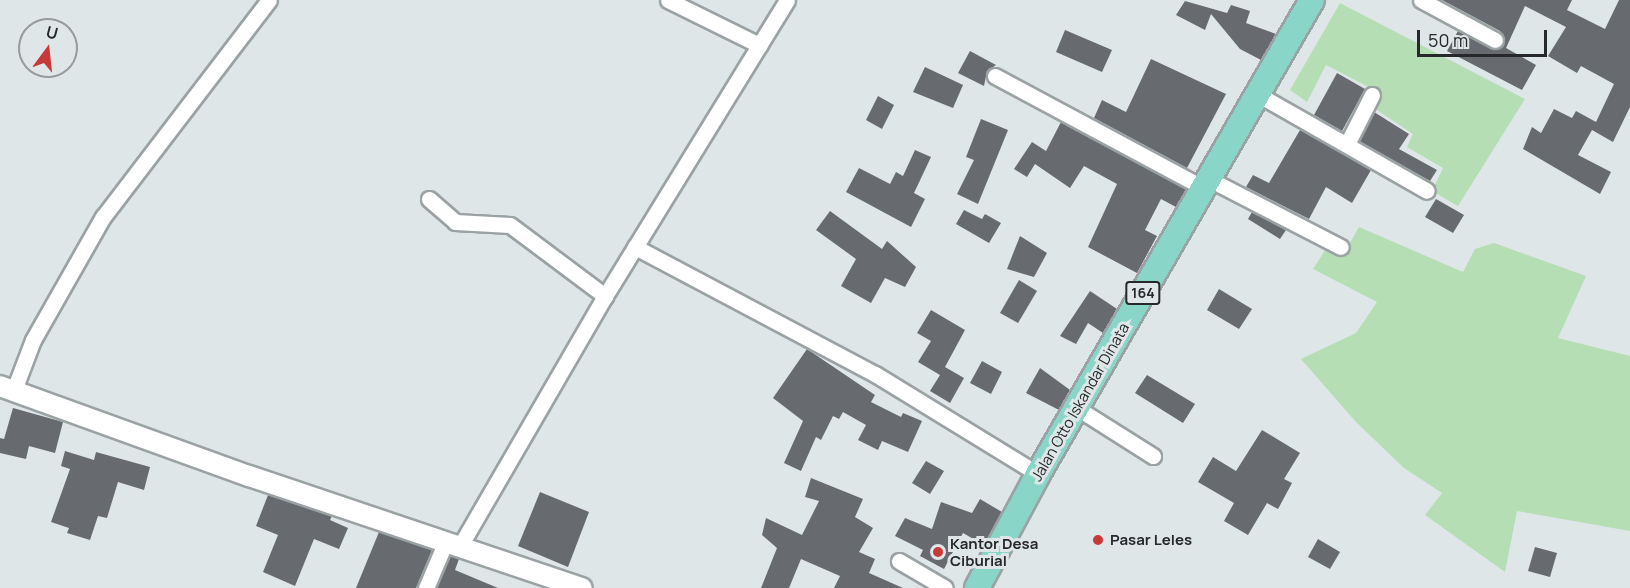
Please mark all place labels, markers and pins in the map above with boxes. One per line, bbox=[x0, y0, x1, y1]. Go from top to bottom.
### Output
place label: Pasar Leles bbox=[1110, 531, 1192, 549]
marker: Pasar Leles bbox=[1091, 533, 1105, 547]
place label: Kantor Desa Ciburial bbox=[950, 534, 1038, 569]
marker: Kantor Desa Ciburial bbox=[931, 545, 945, 559]

